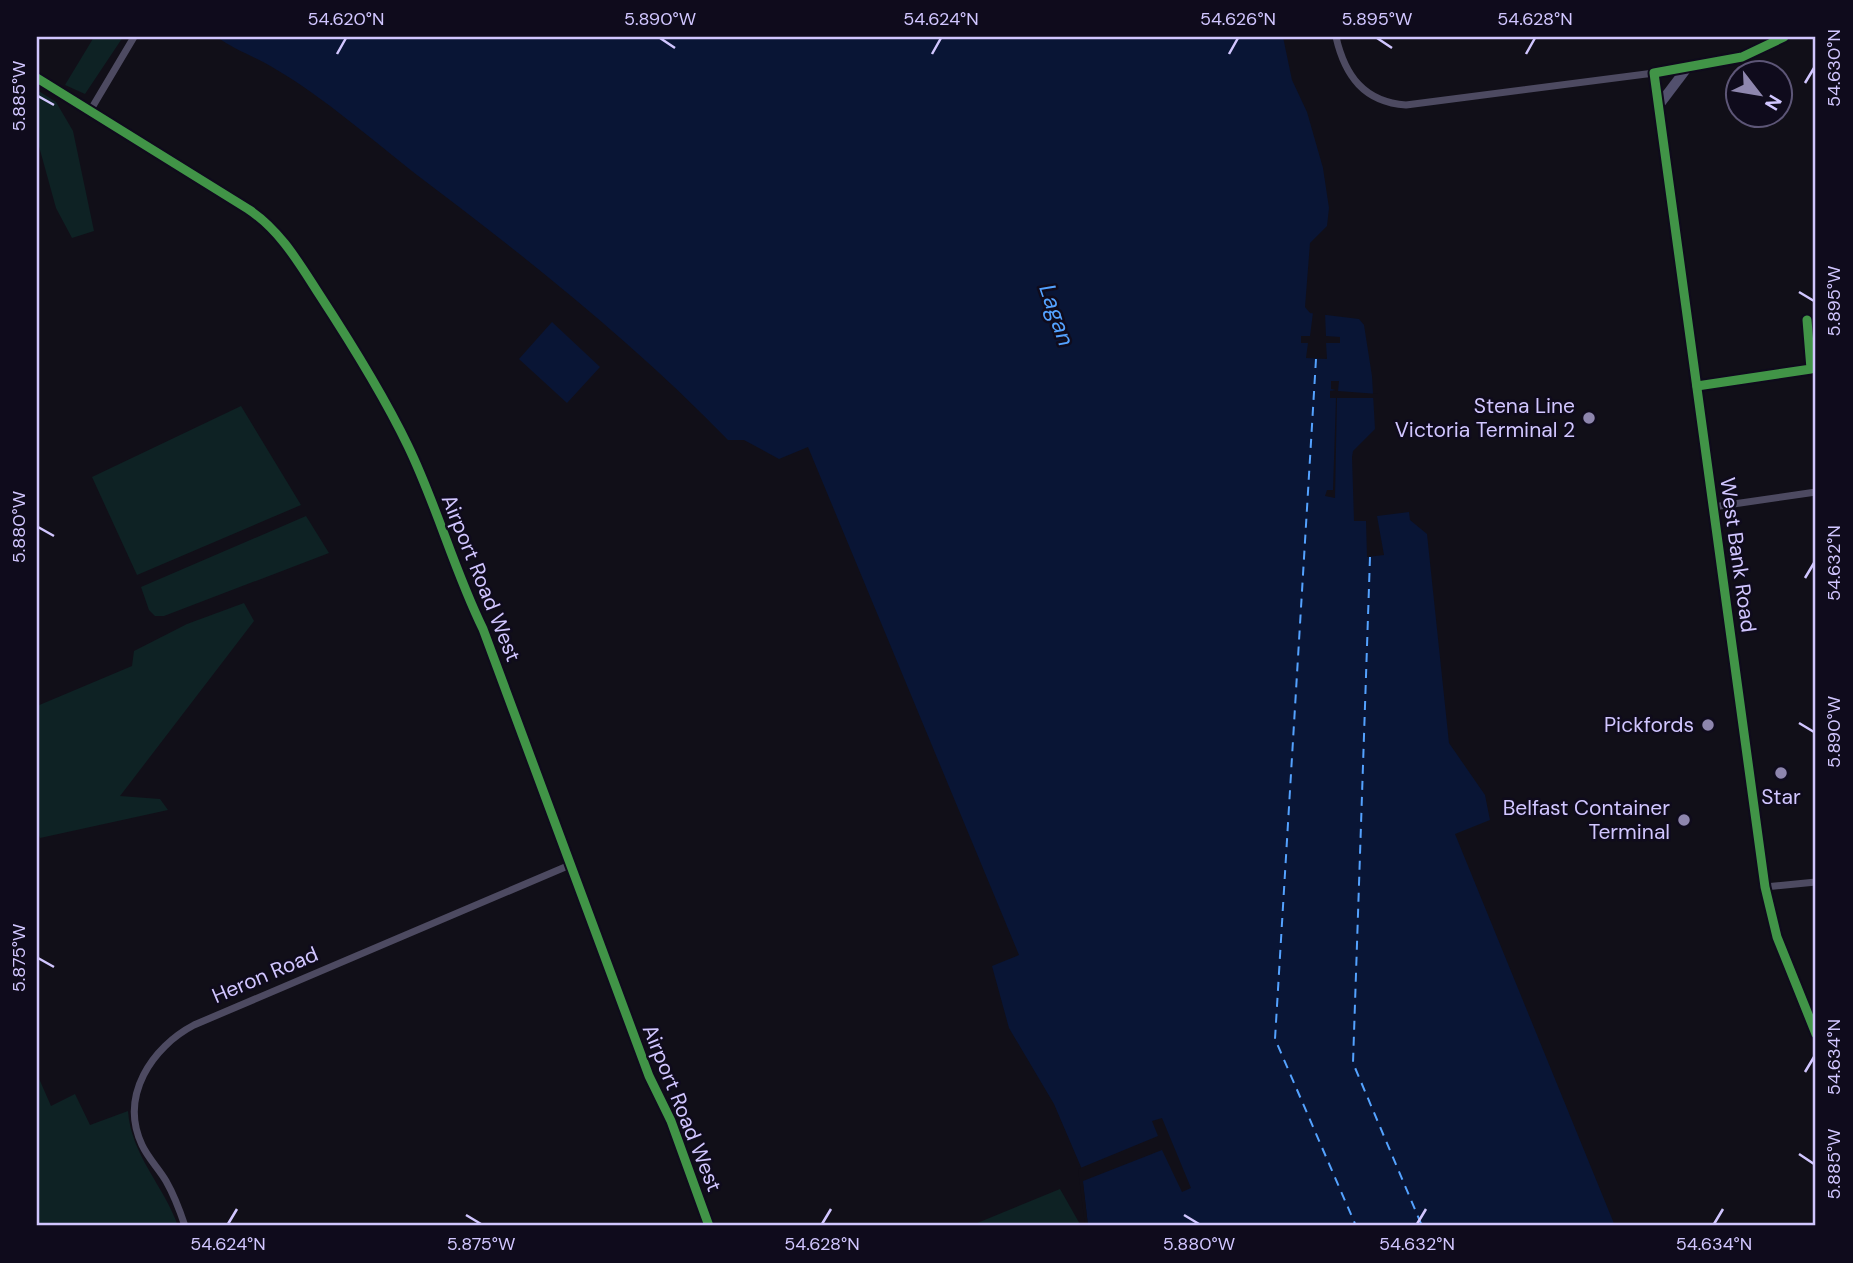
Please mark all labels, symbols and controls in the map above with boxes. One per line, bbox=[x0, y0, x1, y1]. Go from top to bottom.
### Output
text: 54.620°N bbox=[308, 7, 384, 31]
text: 5.890°W bbox=[624, 7, 696, 31]
text: 54.624°N bbox=[903, 7, 979, 31]
text: 54.626°N bbox=[1200, 7, 1276, 31]
text: 5.895°W bbox=[1342, 7, 1412, 31]
text: 54.628°N bbox=[1497, 7, 1573, 31]
text: 54.630°N bbox=[1822, 29, 1846, 107]
text: 5.885°W bbox=[7, 60, 31, 132]
north arrow bbox=[1724, 60, 1794, 130]
text: N bbox=[1759, 90, 1787, 115]
text: 5.895°W bbox=[1822, 266, 1846, 336]
water label: Lagan bbox=[1032, 280, 1082, 350]
place label: Stena Line Victoria Terminal 2 bbox=[1395, 392, 1575, 444]
marker: Stena Line Victoria Terminal 2 bbox=[1581, 410, 1597, 426]
street label: West Bank Road bbox=[1713, 476, 1763, 634]
street label: Airport Road West bbox=[435, 490, 527, 666]
text: 5.880°W bbox=[7, 491, 31, 563]
text: 54.632°N bbox=[1822, 525, 1846, 601]
text: 5.890°W bbox=[1822, 696, 1846, 768]
place label: Pickfords bbox=[1604, 711, 1694, 739]
marker: Pickfords bbox=[1700, 717, 1716, 733]
marker: Star bbox=[1773, 765, 1789, 781]
place label: Star bbox=[1761, 783, 1801, 811]
place label: Belfast Container Terminal bbox=[1503, 794, 1670, 846]
marker: Belfast Container Terminal bbox=[1676, 812, 1692, 828]
text: 5.875°W bbox=[7, 924, 31, 992]
street label: Heron Road bbox=[208, 940, 322, 1010]
text: 54.634°N bbox=[1822, 1019, 1846, 1095]
street label: Airport Road West bbox=[636, 1020, 728, 1196]
text: 5.885°W bbox=[1822, 1128, 1846, 1200]
text: 54.624°N bbox=[190, 1232, 266, 1256]
text: 5.875°W bbox=[447, 1232, 515, 1256]
text: 54.628°N bbox=[784, 1232, 860, 1256]
text: 5.880°W bbox=[1163, 1232, 1235, 1256]
text: 54.632°N bbox=[1379, 1232, 1455, 1256]
text: 54.634°N bbox=[1676, 1232, 1752, 1256]

